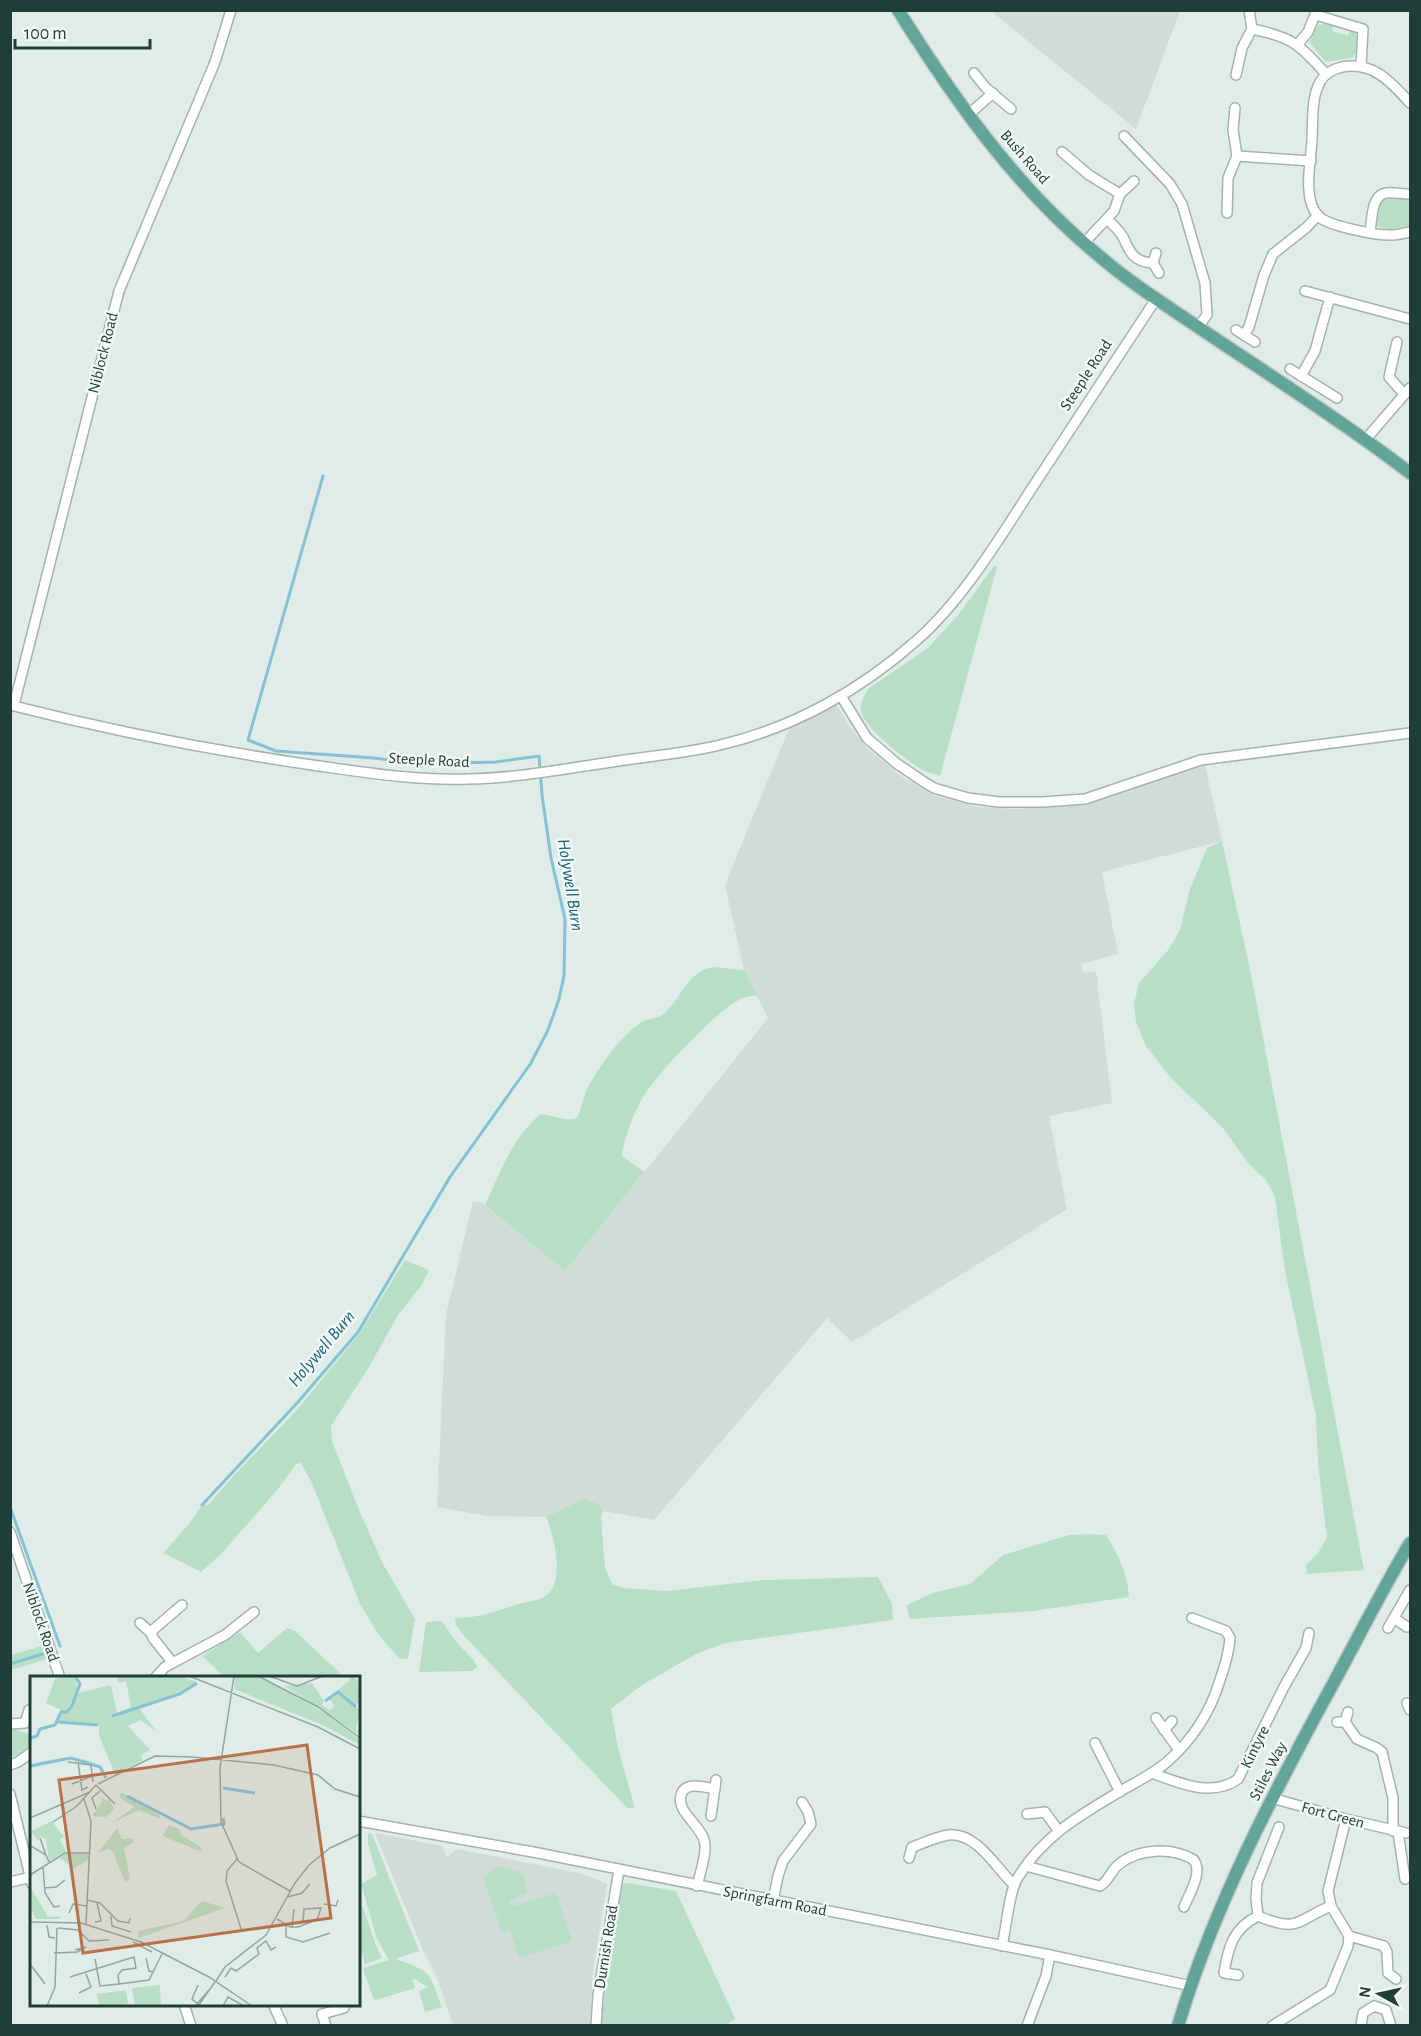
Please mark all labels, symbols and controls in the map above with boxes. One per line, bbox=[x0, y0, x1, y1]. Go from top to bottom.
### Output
scale bar bbox=[15, 12, 150, 50]
text: 100 m bbox=[24, 25, 67, 43]
street label: Bush Road bbox=[997, 127, 1053, 187]
street label: Niblock Road bbox=[85, 311, 121, 395]
street label: Steeple Road bbox=[1057, 337, 1115, 413]
street label: Steeple Road bbox=[388, 750, 470, 770]
water label: Holywell Burn bbox=[554, 838, 586, 932]
water label: Holywell Burn bbox=[285, 1308, 359, 1390]
street label: Niblock Road bbox=[20, 1580, 62, 1664]
inset map bbox=[30, 1676, 360, 2006]
street label: Kintyre bbox=[1238, 1723, 1273, 1771]
street label: Stiles Way bbox=[1246, 1739, 1291, 1804]
street label: Fort Green bbox=[1300, 1799, 1366, 1831]
street label: Springfarm Road bbox=[722, 1883, 828, 1919]
street label: Durnish Road bbox=[592, 1904, 620, 1990]
north arrow bbox=[1349, 1964, 1409, 2024]
text: N bbox=[1356, 1985, 1374, 1999]

